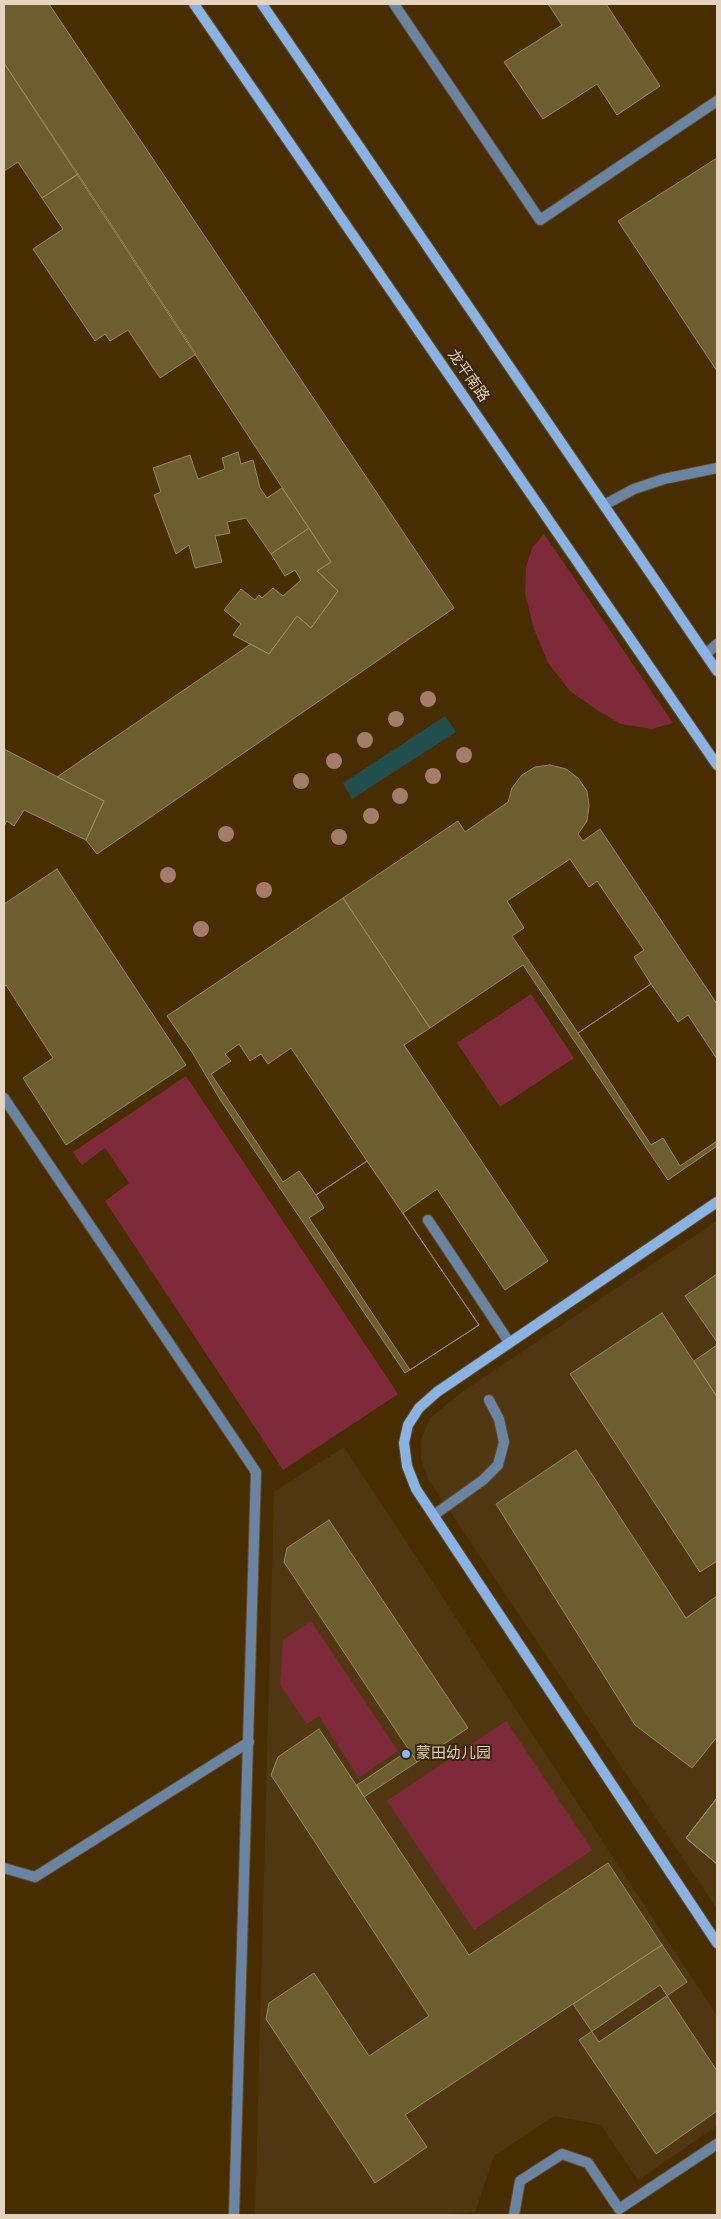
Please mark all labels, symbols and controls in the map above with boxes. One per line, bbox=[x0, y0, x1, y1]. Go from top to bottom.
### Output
street label: 龙平南路 bbox=[443, 346, 493, 406]
place label: 蒙田幼儿园 bbox=[416, 1745, 491, 1763]
marker: 蒙田幼儿园 bbox=[400, 1748, 412, 1760]

